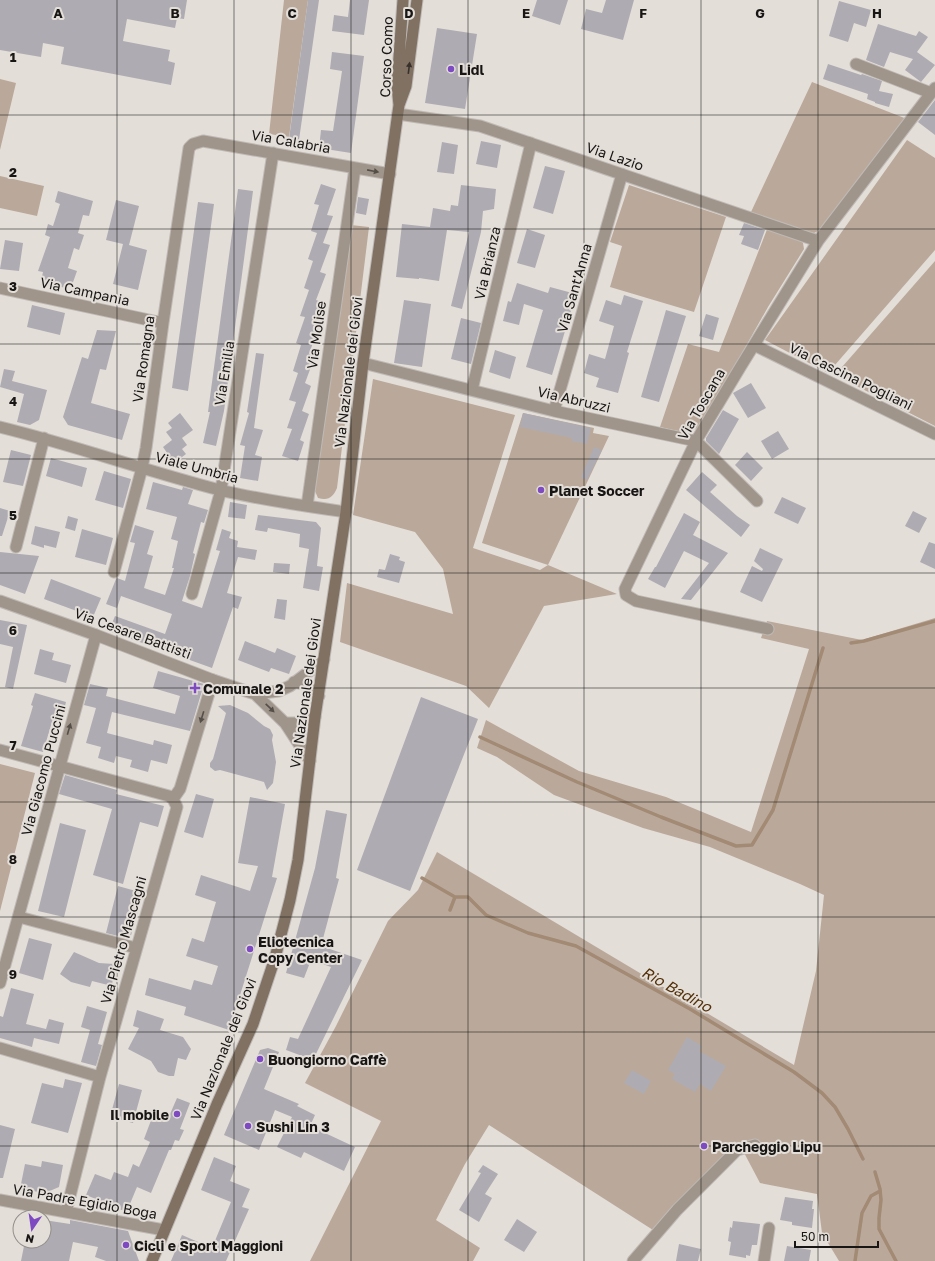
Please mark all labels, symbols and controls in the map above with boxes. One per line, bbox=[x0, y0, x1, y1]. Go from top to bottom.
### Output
text: A bbox=[53, 5, 63, 21]
text: B bbox=[170, 5, 180, 21]
text: C bbox=[287, 5, 297, 21]
text: D bbox=[404, 5, 414, 21]
text: E bbox=[522, 5, 530, 21]
text: F bbox=[639, 5, 647, 21]
text: G bbox=[755, 5, 765, 21]
text: H bbox=[872, 5, 882, 21]
street label: Corso Como bbox=[376, 16, 396, 98]
text: 1 bbox=[10, 49, 17, 65]
place label: Lidl bbox=[459, 61, 484, 78]
one-way arrow bbox=[405, 62, 412, 74]
marker: Lidl bbox=[446, 64, 456, 74]
street label: Via Calabria bbox=[250, 126, 332, 156]
street label: Via Lazio bbox=[584, 138, 646, 174]
text: 2 bbox=[9, 164, 17, 180]
one-way arrow bbox=[366, 169, 379, 175]
street label: Via Brianza bbox=[470, 225, 504, 301]
street label: Via Sant'Anna bbox=[553, 241, 595, 335]
street label: Via Campania bbox=[39, 273, 131, 309]
text: 3 bbox=[9, 278, 17, 294]
street label: Via Nazionale dei Giovi bbox=[330, 295, 366, 449]
street label: Via Molise bbox=[303, 300, 329, 370]
street label: Via Romagna bbox=[128, 314, 158, 404]
street label: Via Emilia bbox=[210, 339, 238, 407]
street label: Via Cascina Pogliani bbox=[786, 339, 916, 413]
street label: Via Toscana bbox=[674, 365, 728, 443]
street label: Via Abruzzi bbox=[536, 382, 612, 416]
text: 4 bbox=[9, 393, 17, 409]
street label: Viale Umbria bbox=[154, 448, 240, 486]
place label: Planet Soccer bbox=[549, 482, 645, 499]
marker: Planet Soccer bbox=[536, 485, 546, 495]
text: 5 bbox=[9, 507, 17, 523]
street label: Via Cesare Battisti bbox=[72, 604, 194, 662]
street label: Via Nazionale dei Giovi bbox=[286, 616, 324, 770]
text: 6 bbox=[9, 622, 17, 638]
place label: Comunale 2 bbox=[203, 680, 284, 697]
marker: Comunale 2 bbox=[190, 683, 200, 693]
street label: Via Giacomo Puccini bbox=[17, 702, 69, 838]
one-way arrow bbox=[265, 703, 275, 713]
one-way arrow bbox=[199, 711, 205, 723]
one-way arrow bbox=[67, 723, 73, 735]
text: 7 bbox=[9, 737, 17, 753]
text: 8 bbox=[9, 851, 17, 867]
street label: Via Pietro Mascagni bbox=[97, 874, 149, 1006]
place label: Eliotecnica Copy Center bbox=[258, 933, 343, 966]
marker: Eliotecnica Copy Center bbox=[245, 944, 255, 954]
water label: Rio Badino bbox=[639, 962, 716, 1016]
text: 9 bbox=[9, 966, 17, 982]
street label: Via Nazionale dei Giovi bbox=[187, 975, 259, 1123]
place label: Buongiorno Caffè bbox=[268, 1051, 387, 1068]
marker: Buongiorno Caffè bbox=[255, 1054, 265, 1064]
place label: Il mobile bbox=[110, 1106, 169, 1123]
marker: Il mobile bbox=[172, 1109, 182, 1119]
place label: Sushi Lin 3 bbox=[256, 1118, 330, 1135]
marker: Sushi Lin 3 bbox=[243, 1121, 253, 1131]
place label: Parcheggio Lipu bbox=[712, 1138, 821, 1155]
marker: Parcheggio Lipu bbox=[699, 1141, 709, 1151]
street label: Via Padre Egidio Boga bbox=[11, 1180, 159, 1222]
north arrow bbox=[12, 1209, 52, 1249]
scale bar bbox=[795, 1223, 878, 1249]
text: 50 m bbox=[801, 1229, 829, 1244]
text: N bbox=[24, 1232, 35, 1247]
place label: Cicli e Sport Maggioni bbox=[134, 1237, 283, 1254]
marker: Cicli e Sport Maggioni bbox=[121, 1240, 131, 1250]

